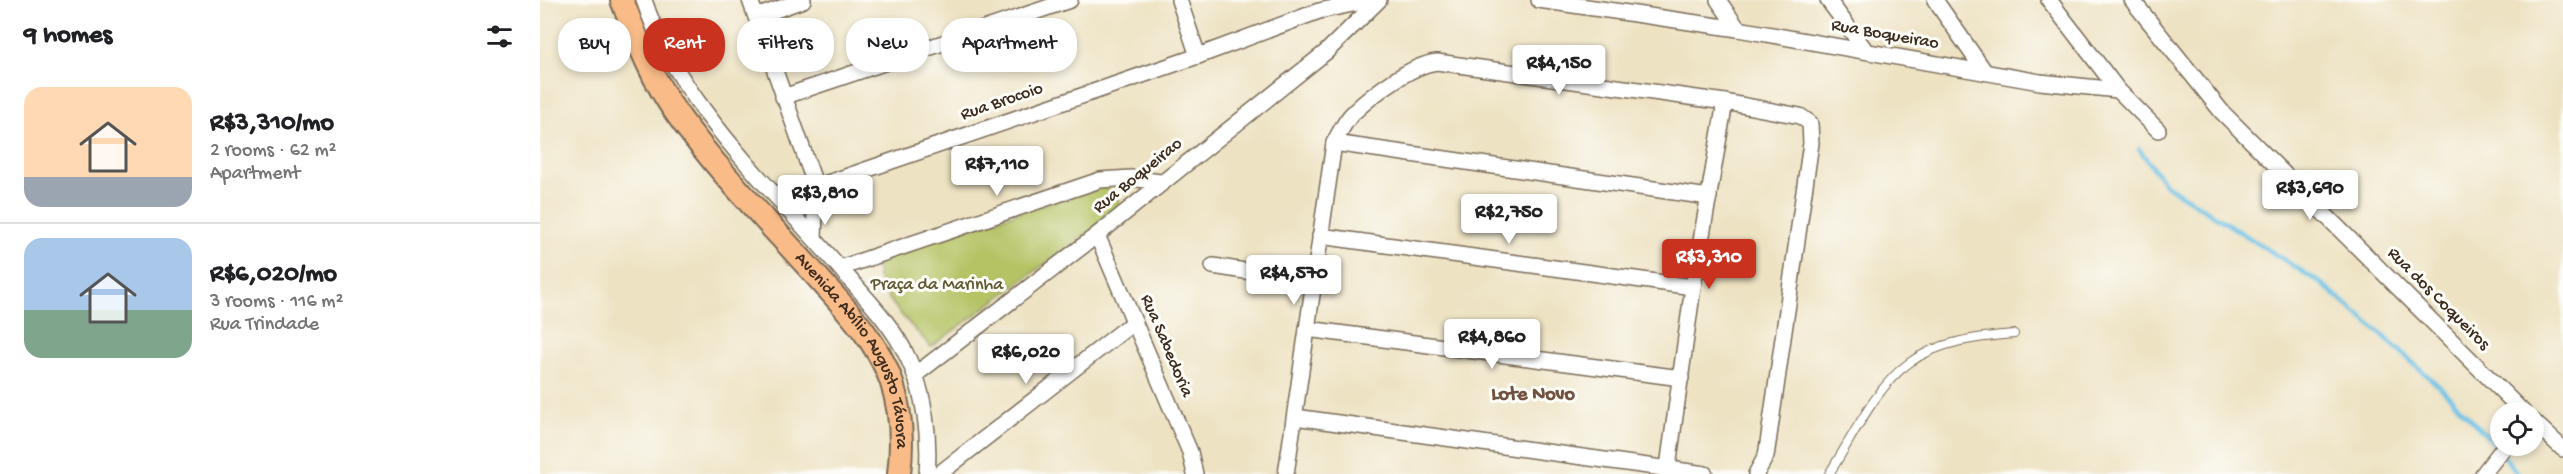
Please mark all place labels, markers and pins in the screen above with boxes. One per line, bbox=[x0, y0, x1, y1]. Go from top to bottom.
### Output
pin: R$4,150 bbox=[1504, 45, 1614, 96]
pin: R$7,110 bbox=[942, 146, 1052, 197]
pin: R$3,690 bbox=[2255, 170, 2365, 221]
pin: R$3,810 bbox=[770, 175, 880, 226]
pin: R$2,750 bbox=[1454, 194, 1564, 245]
pin: R$3,310 bbox=[1654, 239, 1764, 290]
pin: R$4,570 bbox=[1239, 255, 1349, 306]
pin: R$4,860 bbox=[1437, 319, 1547, 370]
pin: R$6,020 bbox=[971, 334, 1081, 385]

